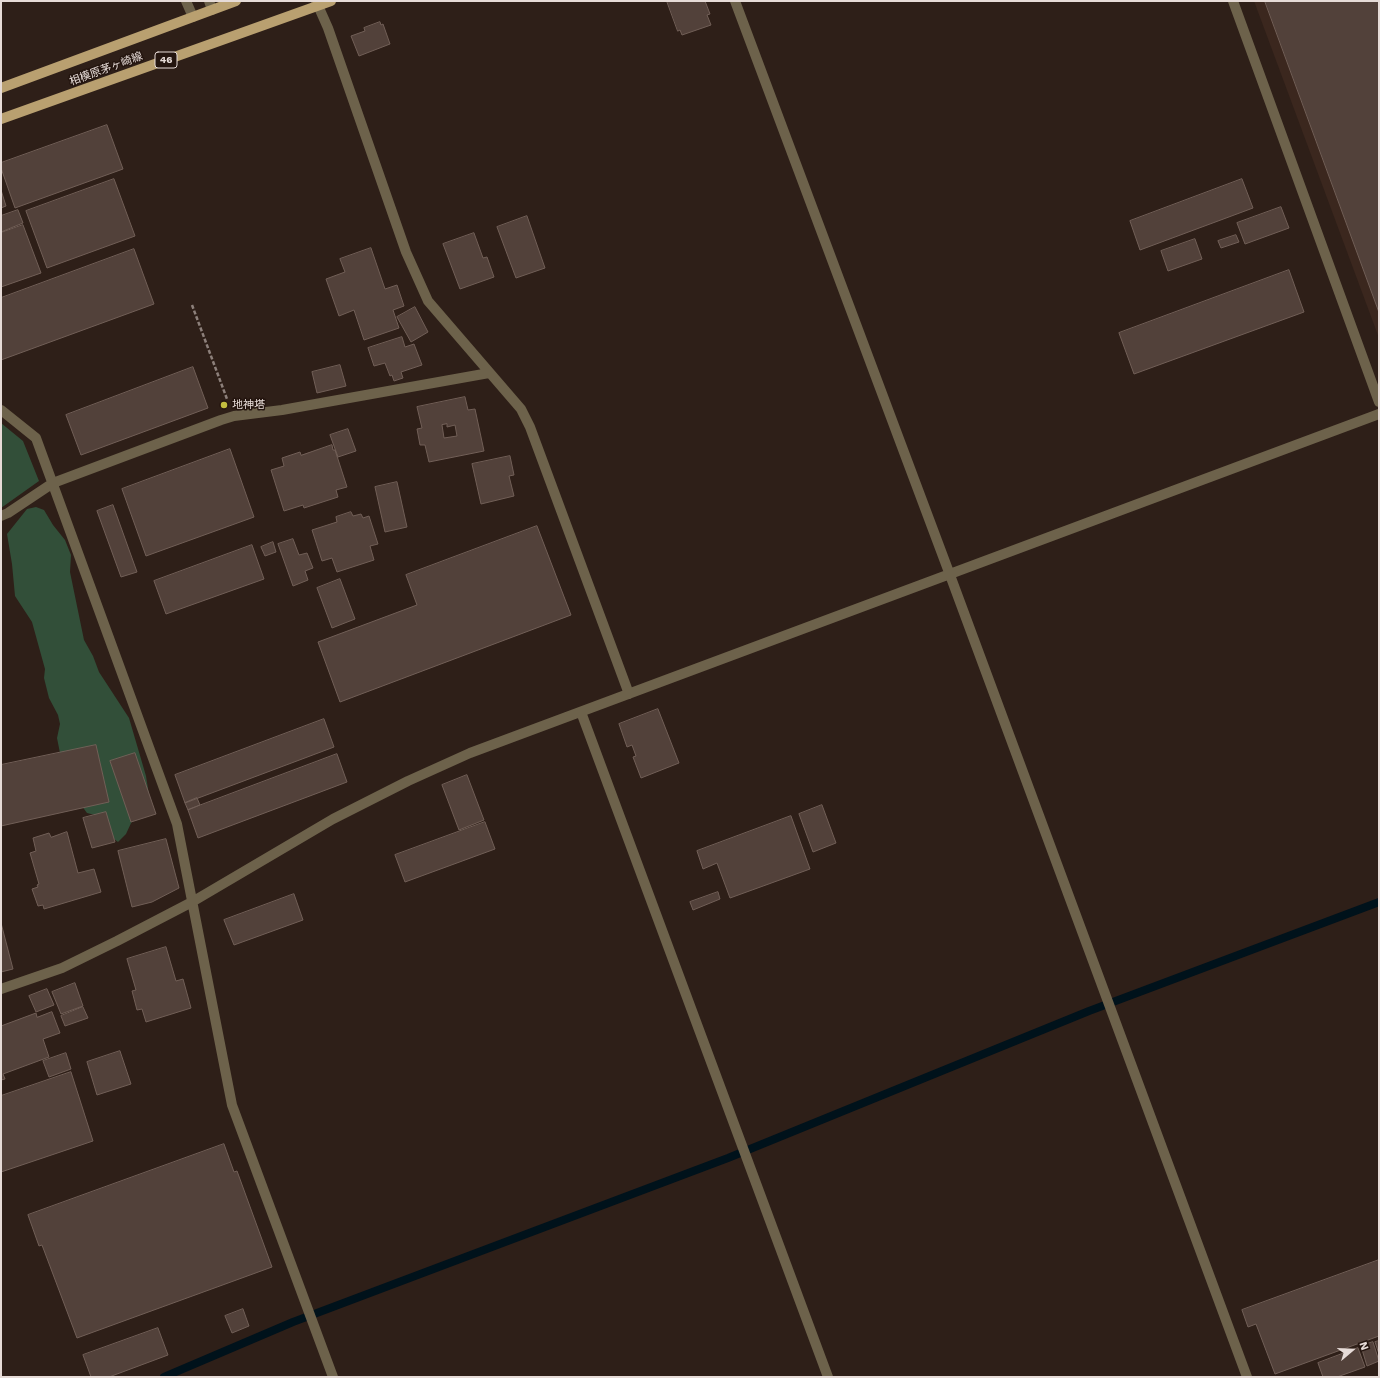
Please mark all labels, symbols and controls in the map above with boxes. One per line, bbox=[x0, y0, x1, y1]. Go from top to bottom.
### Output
street label: 相模原茅ヶ崎線 bbox=[68, 50, 144, 88]
road number: 46 bbox=[155, 52, 177, 68]
place label: 地神塔 bbox=[232, 398, 265, 412]
marker: 地神塔 bbox=[219, 400, 229, 410]
north arrow bbox=[1332, 1330, 1372, 1370]
text: N bbox=[1356, 1340, 1371, 1352]

